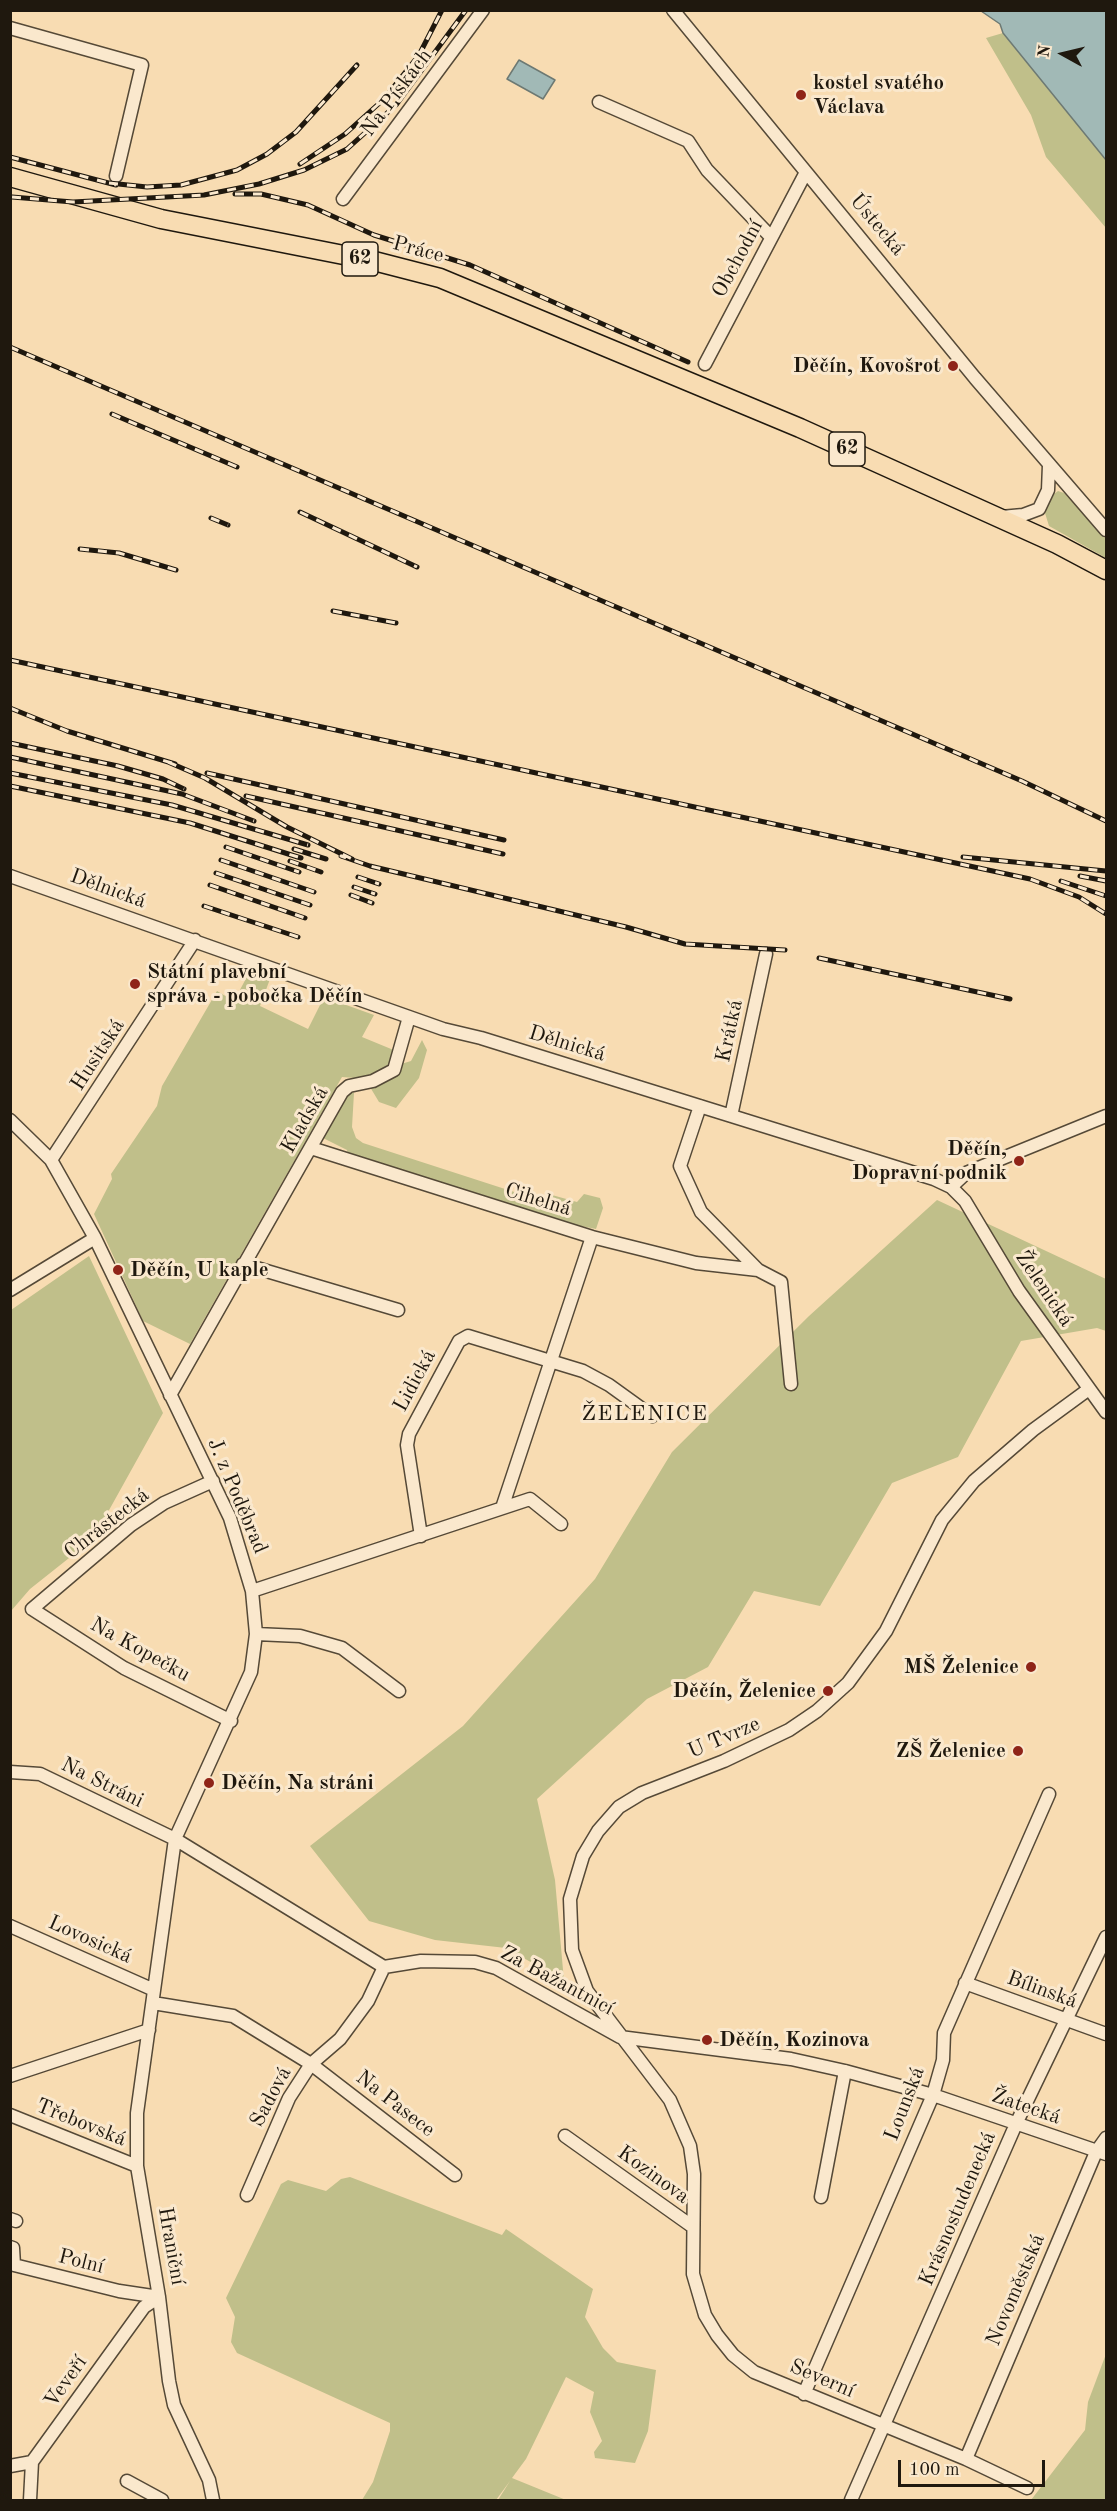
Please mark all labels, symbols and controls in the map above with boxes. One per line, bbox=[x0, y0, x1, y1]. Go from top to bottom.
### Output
north arrow bbox=[1033, 24, 1093, 84]
street label: Na Pískách bbox=[356, 44, 438, 142]
text: N bbox=[1036, 44, 1054, 59]
place label: kostel svatého Václava bbox=[813, 70, 944, 120]
marker: kostel svatého Václava bbox=[794, 88, 808, 102]
street label: Ústecká bbox=[844, 189, 910, 261]
street label: Obchodní bbox=[707, 216, 769, 302]
street label: Práce bbox=[390, 231, 446, 269]
road number: 62 bbox=[342, 242, 378, 276]
place label: Děčín, Kovošrot bbox=[793, 353, 941, 379]
marker: Děčín, Kovošrot bbox=[946, 359, 960, 373]
road number: 62 bbox=[829, 432, 865, 466]
street label: Dělnická bbox=[66, 864, 150, 914]
place label: Státní plavební správa - pobočka Děčín bbox=[147, 959, 363, 1009]
marker: Státní plavební správa - pobočka Děčín bbox=[128, 977, 142, 991]
street label: Krátká bbox=[711, 997, 749, 1065]
street label: Husitská bbox=[66, 1014, 130, 1096]
street label: Dělnická bbox=[525, 1020, 609, 1068]
street label: Kladská bbox=[276, 1082, 334, 1158]
place label: Děčín, Dopravní podnik bbox=[852, 1136, 1007, 1186]
marker: Děčín, Dopravní podnik bbox=[1012, 1154, 1026, 1168]
street label: Cihelná bbox=[502, 1178, 574, 1222]
street label: Želenická bbox=[1009, 1246, 1079, 1332]
place label: Děčín, U kaple bbox=[130, 1257, 269, 1283]
marker: Děčín, U kaple bbox=[111, 1263, 125, 1277]
street label: Lidická bbox=[388, 1346, 442, 1416]
district label: ŽELENICE bbox=[582, 1401, 708, 1427]
street label: J. z Poděbrad bbox=[201, 1434, 273, 1558]
street label: Chrástecká bbox=[59, 1483, 155, 1565]
street label: Na Kopečku bbox=[86, 1612, 194, 1688]
place label: MŠ Želenice bbox=[904, 1654, 1019, 1680]
marker: MŠ Želenice bbox=[1024, 1660, 1038, 1674]
place label: Děčín, Želenice bbox=[672, 1678, 816, 1704]
marker: Děčín, Želenice bbox=[821, 1684, 835, 1698]
street label: U Tvrze bbox=[684, 1712, 764, 1764]
place label: ZŠ Želenice bbox=[896, 1738, 1006, 1764]
marker: ZŠ Želenice bbox=[1011, 1744, 1025, 1758]
street label: Na Stráni bbox=[57, 1752, 147, 1814]
place label: Děčín, Na stráni bbox=[221, 1770, 374, 1796]
marker: Děčín, Na stráni bbox=[202, 1776, 216, 1790]
street label: Lovosická bbox=[44, 1910, 136, 1970]
street label: Za Bažantnicí bbox=[496, 1941, 618, 2021]
street label: Bílinská bbox=[1003, 1966, 1081, 2014]
place label: Děčín, Kozinova bbox=[719, 2027, 869, 2053]
marker: Děčín, Kozinova bbox=[700, 2033, 714, 2047]
street label: Sadová bbox=[245, 2063, 297, 2131]
street label: Lounská bbox=[879, 2063, 931, 2145]
street label: Na Pasece bbox=[350, 2065, 440, 2143]
street label: Žatecká bbox=[988, 2083, 1064, 2131]
street label: Třebovská bbox=[32, 2094, 130, 2152]
street label: Krásnostudenecká bbox=[914, 2128, 1002, 2290]
street label: Kozinova bbox=[612, 2140, 694, 2210]
street label: Hraniční bbox=[152, 2205, 190, 2287]
street label: Novoměstská bbox=[981, 2230, 1051, 2350]
street label: Polní bbox=[55, 2244, 107, 2280]
street label: Veveří bbox=[39, 2351, 93, 2413]
street label: Severní bbox=[786, 2354, 858, 2404]
scale bar bbox=[901, 2448, 1048, 2486]
text: 100 m bbox=[909, 2461, 960, 2479]

